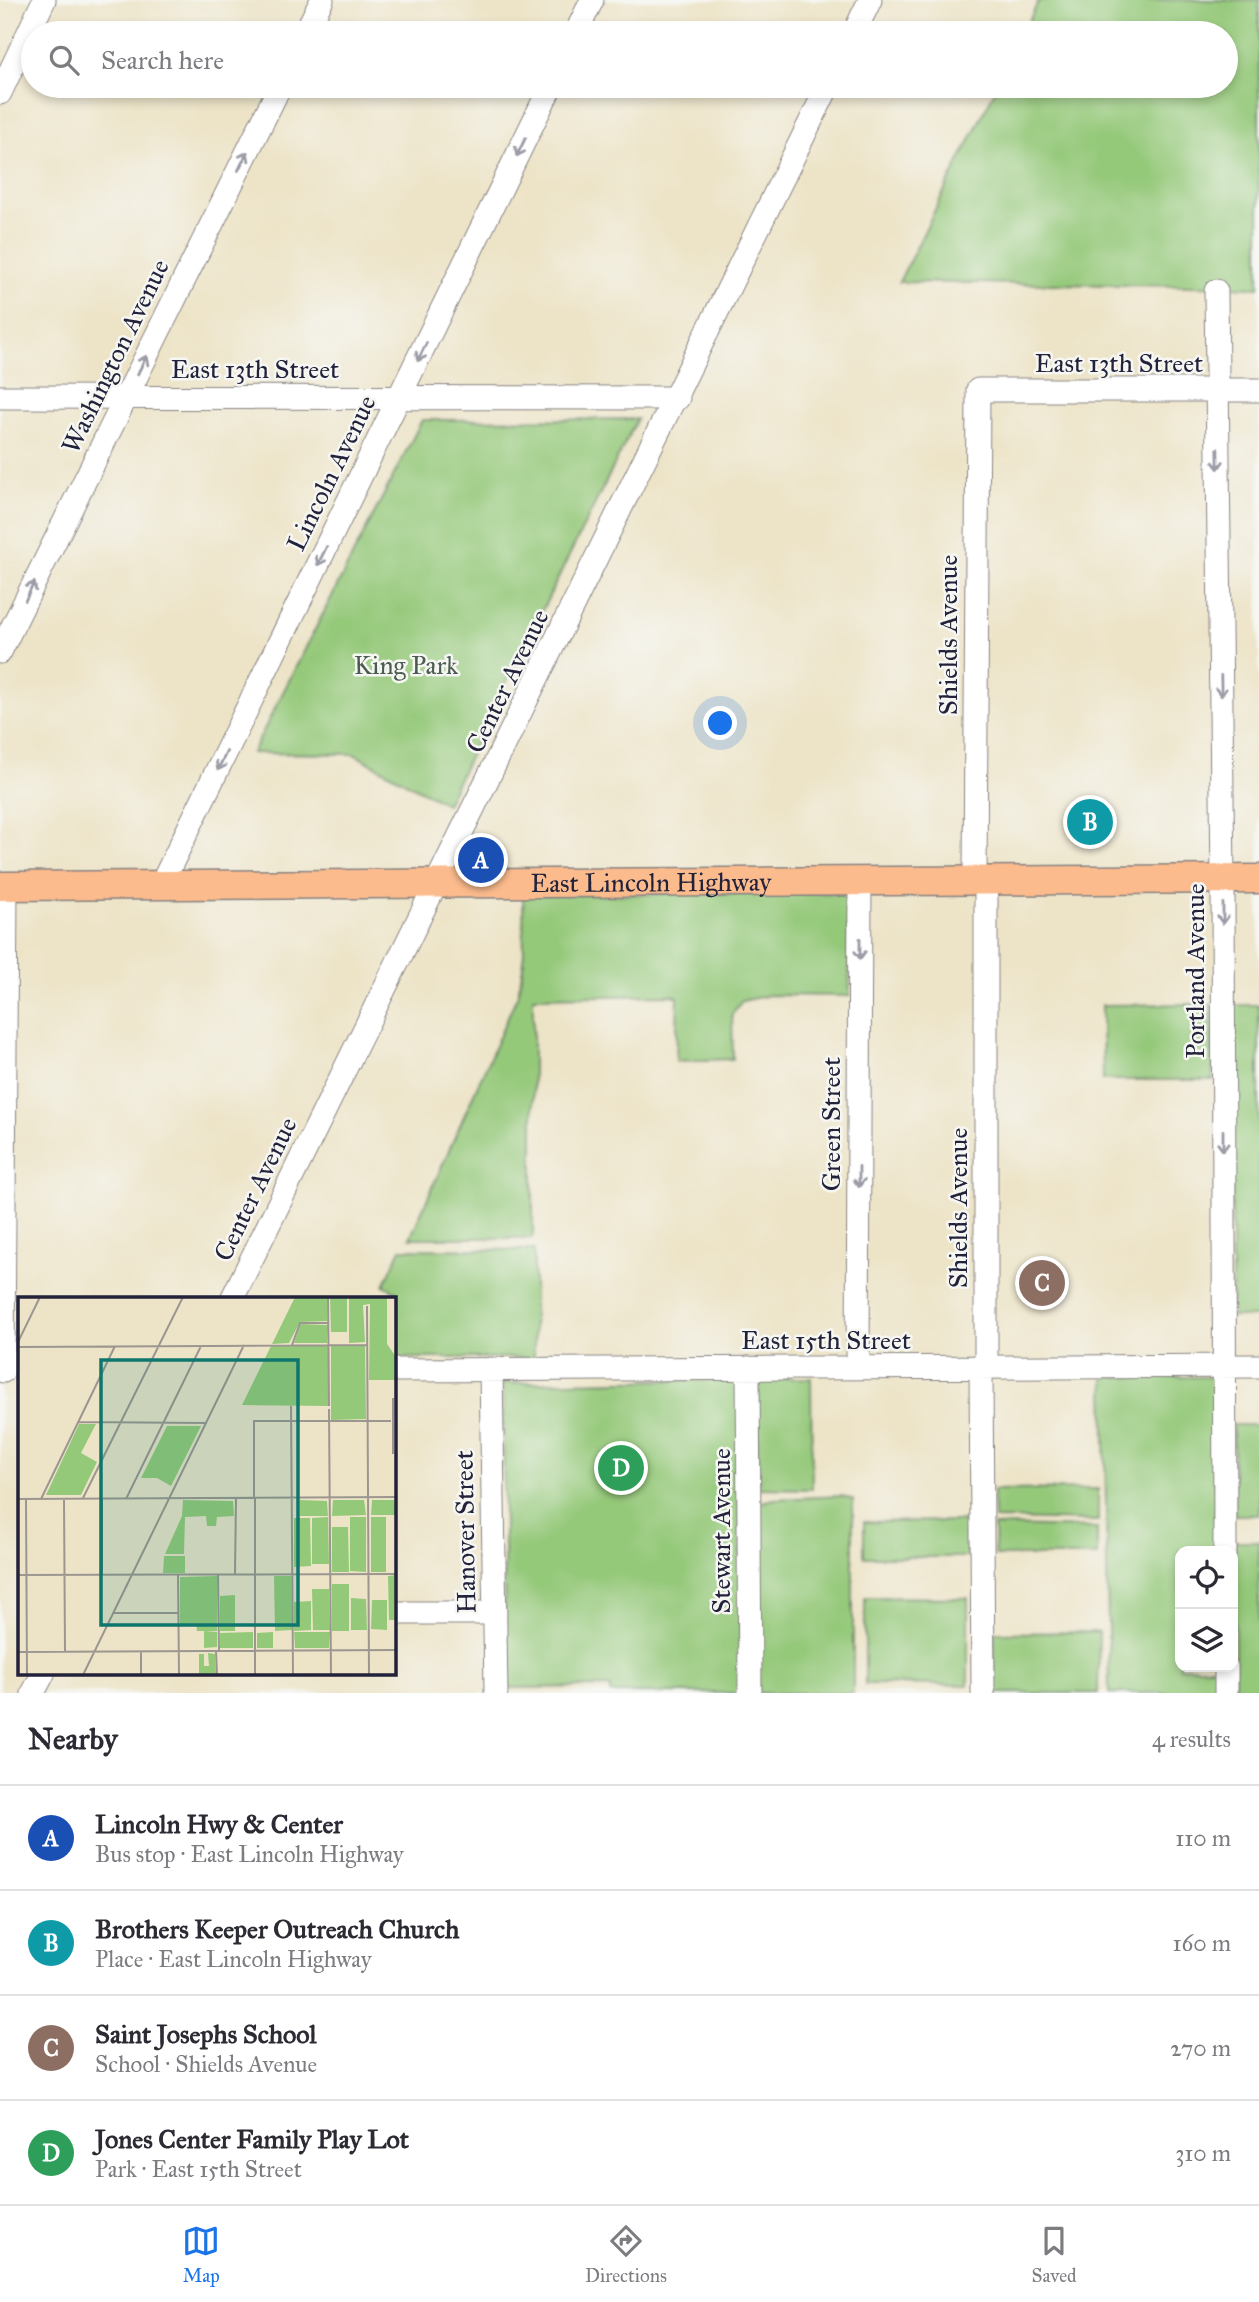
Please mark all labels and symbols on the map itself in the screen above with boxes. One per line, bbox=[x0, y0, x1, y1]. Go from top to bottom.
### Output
one-way arrow bbox=[514, 136, 527, 157]
one-way arrow bbox=[236, 151, 250, 172]
street label: Washington Avenue bbox=[54, 254, 176, 458]
one-way arrow bbox=[414, 341, 428, 362]
street label: East 13th Street bbox=[1035, 347, 1203, 379]
street label: East 13th Street bbox=[171, 353, 339, 385]
one-way arrow bbox=[136, 355, 150, 376]
street label: Lincoln Avenue bbox=[280, 390, 383, 556]
one-way arrow bbox=[1211, 447, 1225, 470]
one-way arrow bbox=[314, 545, 328, 566]
street label: Shields Avenue bbox=[932, 555, 964, 715]
one-way arrow bbox=[24, 581, 38, 602]
street label: Center Avenue bbox=[458, 604, 556, 758]
park label: King Park bbox=[354, 649, 459, 681]
one-way arrow bbox=[1214, 675, 1228, 698]
your location bbox=[703, 706, 737, 740]
one-way arrow bbox=[214, 750, 228, 771]
pin: B bbox=[1067, 796, 1113, 848]
pin: A bbox=[458, 834, 504, 886]
street label: East Lincoln Highway bbox=[530, 866, 772, 899]
street label: Portland Avenue bbox=[1179, 883, 1211, 1059]
one-way arrow bbox=[1216, 902, 1230, 925]
one-way arrow bbox=[853, 937, 867, 960]
street label: Green Street bbox=[815, 1057, 847, 1191]
street label: Center Avenue bbox=[206, 1112, 304, 1266]
street label: Shields Avenue bbox=[942, 1128, 974, 1288]
one-way arrow bbox=[1216, 1130, 1230, 1153]
one-way arrow bbox=[852, 1165, 866, 1188]
pin: C bbox=[1019, 1257, 1065, 1309]
inset map bbox=[18, 1297, 396, 1675]
street label: East 15th Street bbox=[741, 1324, 911, 1356]
pin: D bbox=[598, 1442, 644, 1494]
street label: Stewart Avenue bbox=[705, 1448, 737, 1614]
street label: Hanover Street bbox=[448, 1450, 482, 1614]

